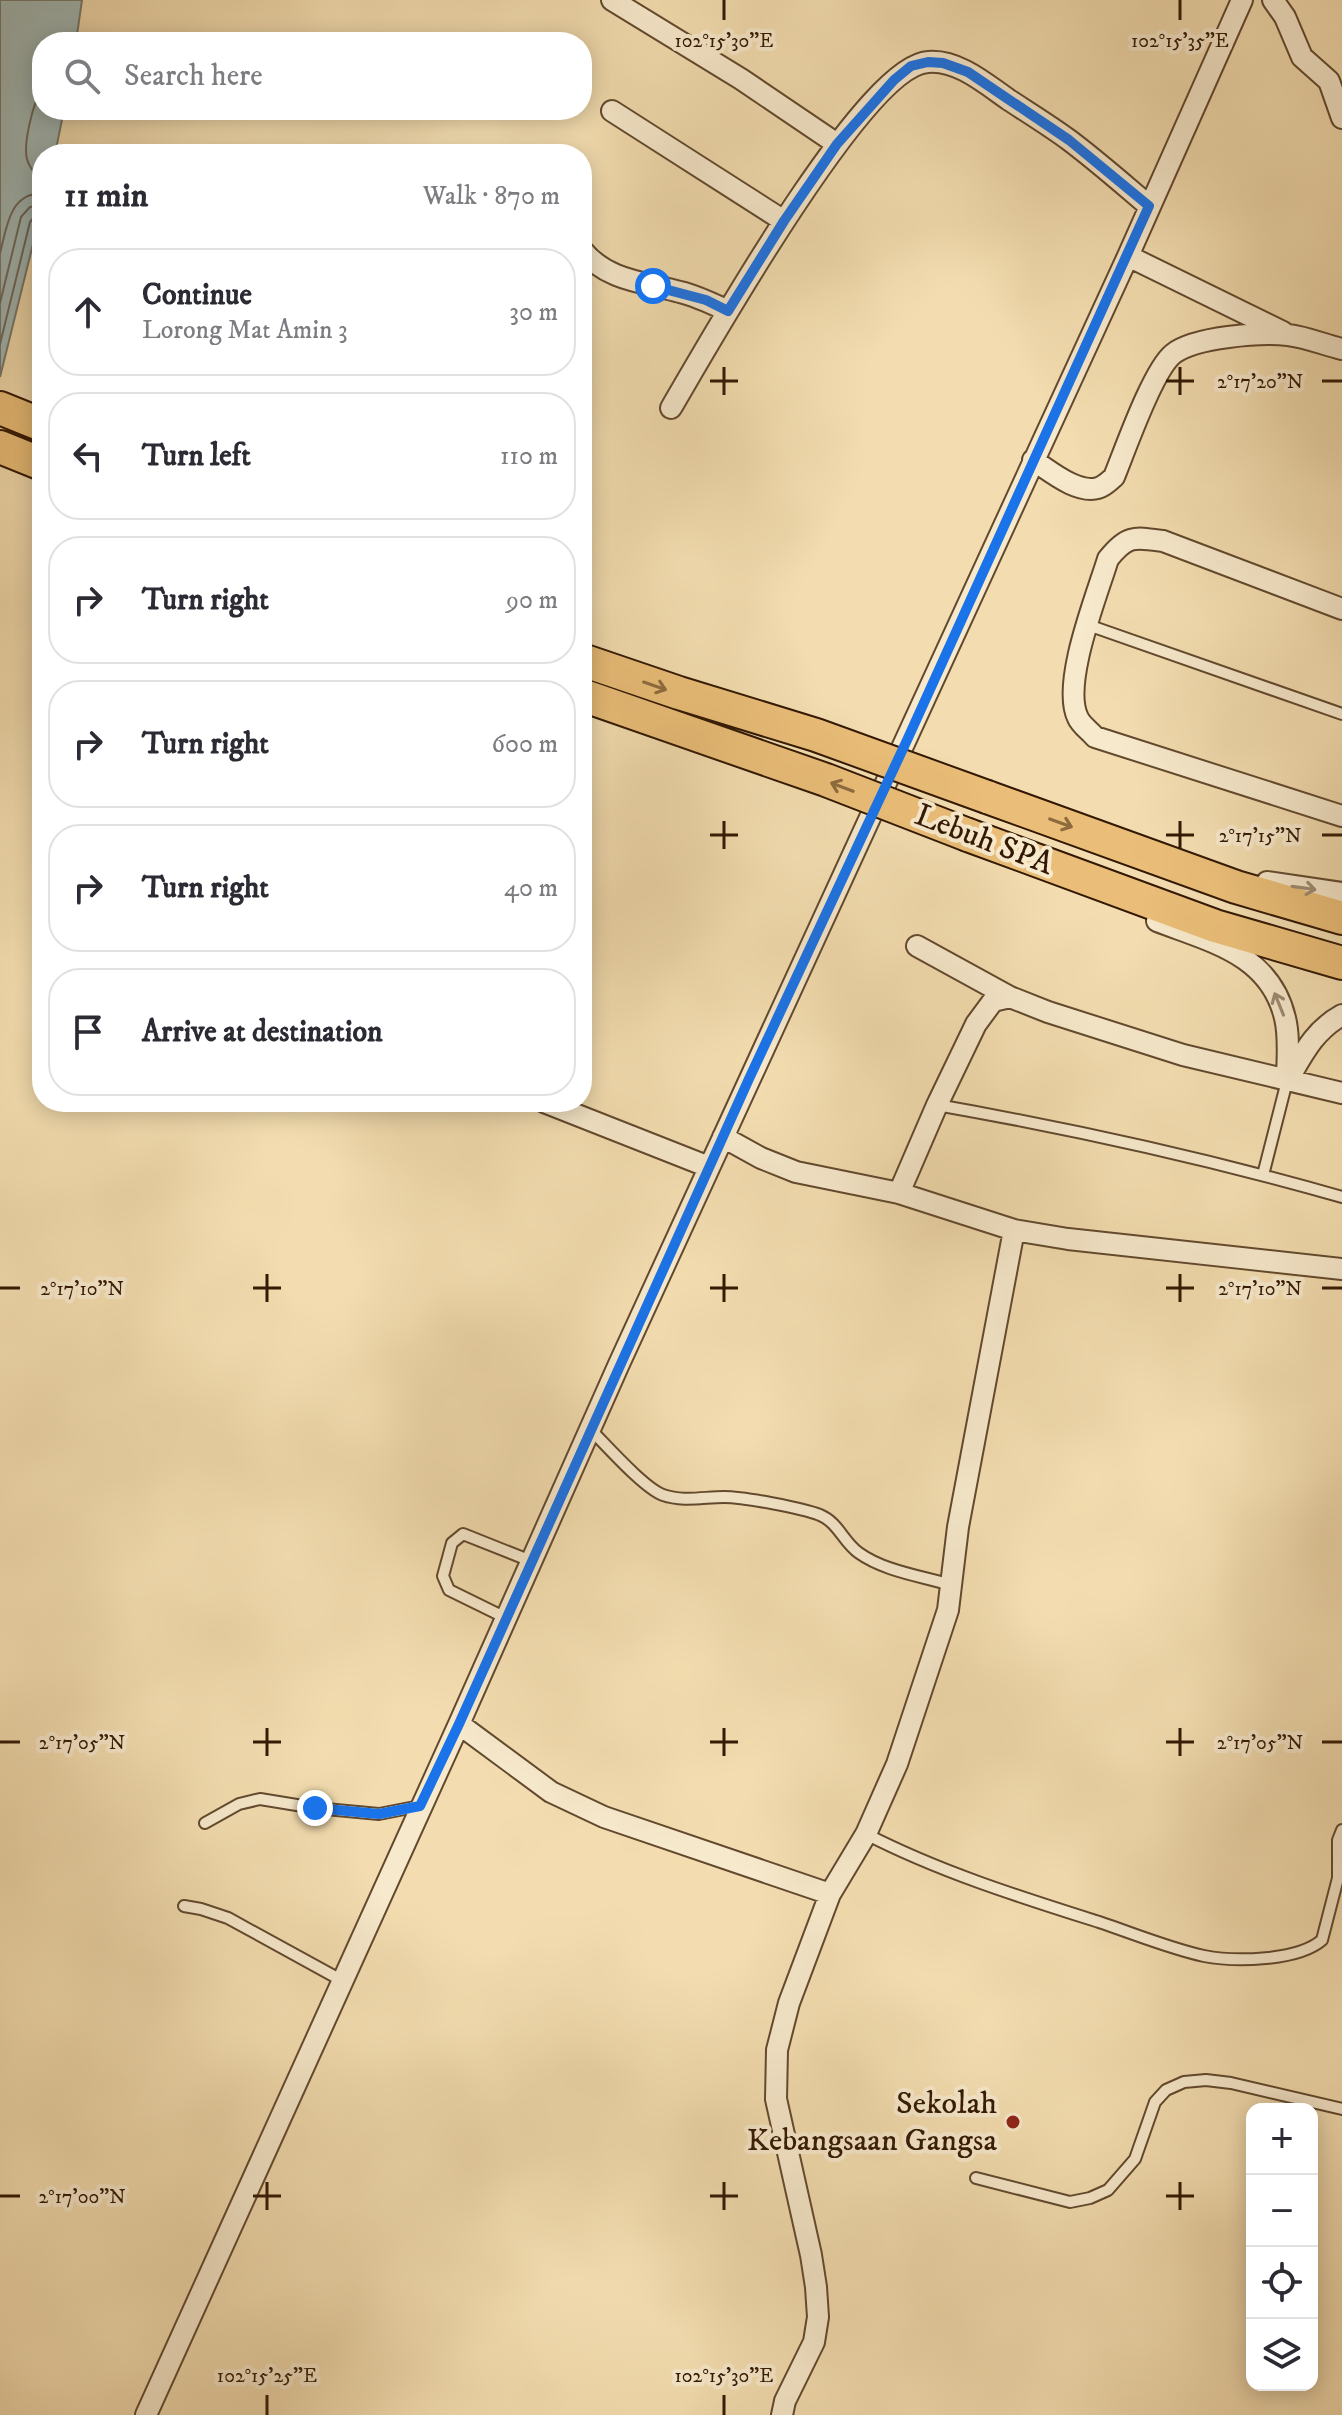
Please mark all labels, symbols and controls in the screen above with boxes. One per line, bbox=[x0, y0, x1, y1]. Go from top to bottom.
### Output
text: 102°15'30"E bbox=[675, 29, 773, 54]
text: 102°15'35"E bbox=[1131, 29, 1229, 54]
search box bbox=[32, 32, 592, 120]
icon: search bbox=[60, 54, 104, 98]
text: Search here bbox=[124, 58, 263, 95]
text: 11 min bbox=[64, 175, 148, 217]
text: Walk · 870 m bbox=[423, 180, 560, 213]
route start bbox=[635, 268, 671, 304]
text: Continue bbox=[142, 277, 252, 314]
icon: ahead bbox=[66, 290, 110, 334]
text: 30 m bbox=[509, 296, 558, 329]
text: Lorong Mat Amin 3 bbox=[142, 314, 348, 347]
text: 2°17'20"N bbox=[1217, 370, 1303, 395]
icon: left bbox=[66, 434, 110, 478]
text: Turn left bbox=[142, 438, 251, 475]
text: 110 m bbox=[500, 440, 558, 473]
icon: right bbox=[66, 578, 110, 622]
text: Turn right bbox=[142, 582, 269, 619]
text: 90 m bbox=[506, 584, 558, 617]
one-way arrow bbox=[643, 679, 668, 694]
icon: right bbox=[66, 722, 110, 766]
text: Turn right bbox=[142, 726, 269, 763]
text: 600 m bbox=[491, 728, 558, 761]
one-way arrow bbox=[831, 779, 855, 793]
street label: Lebuh SPA bbox=[909, 795, 1060, 885]
one-way arrow bbox=[1048, 817, 1073, 831]
text: 2°17'15"N bbox=[1219, 824, 1301, 849]
icon: right bbox=[66, 866, 110, 910]
text: Turn right bbox=[142, 870, 269, 907]
text: 40 m bbox=[504, 872, 558, 905]
one-way arrow bbox=[1291, 881, 1316, 896]
one-way arrow bbox=[1271, 992, 1286, 1017]
icon: arrive bbox=[66, 1010, 110, 1054]
text: Arrive at destination bbox=[142, 1014, 383, 1051]
text: 2°17'10"N bbox=[40, 1277, 124, 1302]
text: 2°17'10"N bbox=[1218, 1277, 1302, 1302]
text: 2°17'05"N bbox=[39, 1731, 125, 1756]
text: 2°17'05"N bbox=[1217, 1731, 1303, 1756]
route end bbox=[297, 1790, 333, 1826]
place label: Sekolah Kebangsaan Gangsa bbox=[747, 2084, 997, 2161]
map controls bbox=[1246, 2103, 1318, 2391]
button: + bbox=[1246, 2103, 1318, 2175]
marker: Sekolah Kebangsaan Gangsa bbox=[1004, 2113, 1022, 2131]
button: − bbox=[1246, 2175, 1318, 2247]
text: 2°17'00"N bbox=[38, 2185, 126, 2210]
button: locate bbox=[1246, 2247, 1318, 2319]
button: layers bbox=[1246, 2319, 1318, 2391]
text: 102°15'25"E bbox=[217, 2364, 317, 2389]
text: 102°15'30"E bbox=[675, 2364, 773, 2389]

